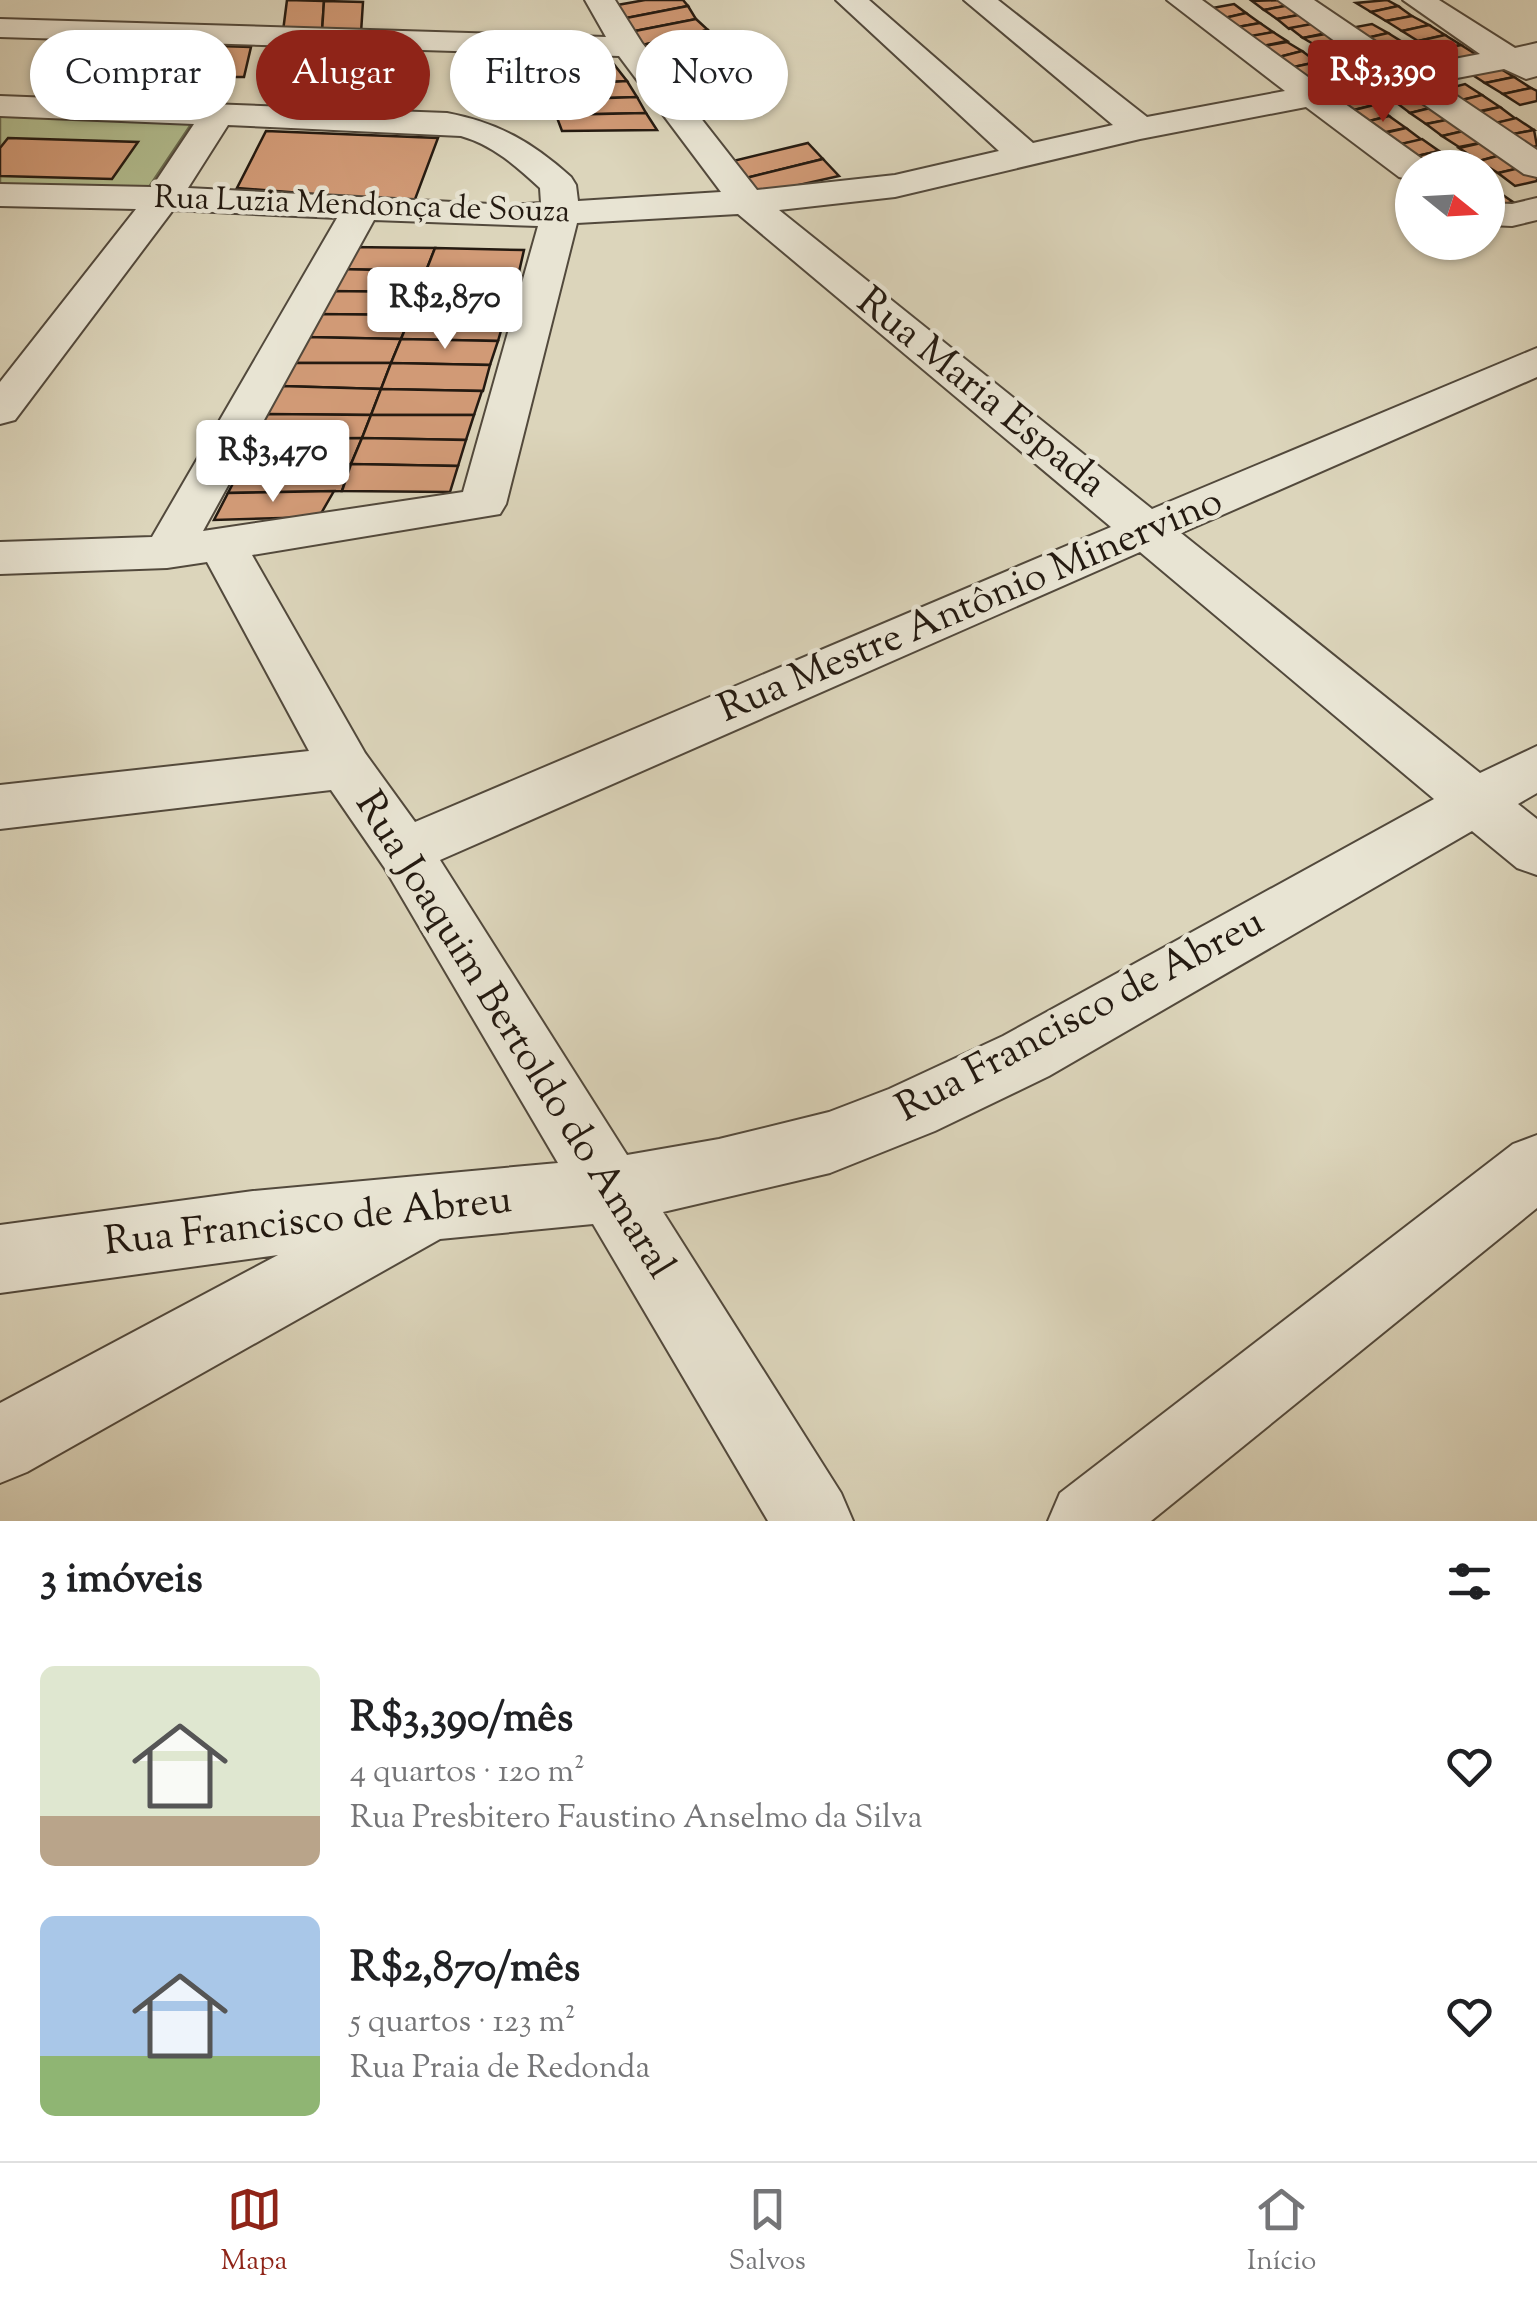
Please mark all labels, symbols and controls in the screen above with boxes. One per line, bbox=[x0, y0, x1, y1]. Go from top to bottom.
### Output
chip: Comprar bbox=[30, 30, 236, 120]
chip: Alugar bbox=[256, 30, 430, 120]
chip: Filtros bbox=[450, 30, 616, 120]
chip: Novo bbox=[636, 30, 788, 120]
pin: R$3,390 bbox=[1291, 40, 1475, 125]
text: R$3,390 bbox=[1330, 49, 1436, 95]
north arrow bbox=[1395, 150, 1505, 260]
map controls bbox=[1395, 150, 1505, 260]
street label: Rua Luzia Mendonça de Souza bbox=[153, 176, 571, 236]
pin: R$2,870 bbox=[353, 267, 537, 352]
street label: Rua Maria Espada bbox=[843, 275, 1117, 513]
text: R$2,870 bbox=[389, 276, 501, 322]
pin: R$3,470 bbox=[181, 420, 365, 505]
text: R$3,470 bbox=[218, 429, 328, 475]
street label: Rua Mestre Antônio Minervino bbox=[710, 475, 1232, 739]
street label: Rua Joaquim Bertoldo do Amaral bbox=[339, 781, 687, 1291]
street label: Rua Francisco de Abreu bbox=[887, 896, 1275, 1138]
street label: Rua Francisco de Abreu bbox=[101, 1173, 515, 1273]
text: 3 imóveis bbox=[40, 1551, 203, 1611]
icon: filters bbox=[1442, 1554, 1497, 1609]
text: R$3,390/mês bbox=[350, 1690, 573, 1750]
icon: home bbox=[120, 1706, 240, 1826]
icon: heart bbox=[1442, 1739, 1497, 1794]
text: 4 quartos · 120 m² bbox=[350, 1750, 585, 1796]
text: Rua Presbitero Faustino Anselmo da Silva bbox=[350, 1796, 922, 1842]
text: R$2,870/mês bbox=[350, 1940, 580, 2000]
icon: home bbox=[120, 1956, 240, 2076]
icon: heart bbox=[1442, 1989, 1497, 2044]
text: 5 quartos · 123 m² bbox=[350, 2000, 576, 2046]
text: Rua Praia de Redonda bbox=[350, 2046, 650, 2092]
tab: Mapa bbox=[221, 2182, 287, 2282]
tab: Salvos bbox=[729, 2182, 806, 2282]
tab: Início bbox=[1247, 2182, 1316, 2282]

